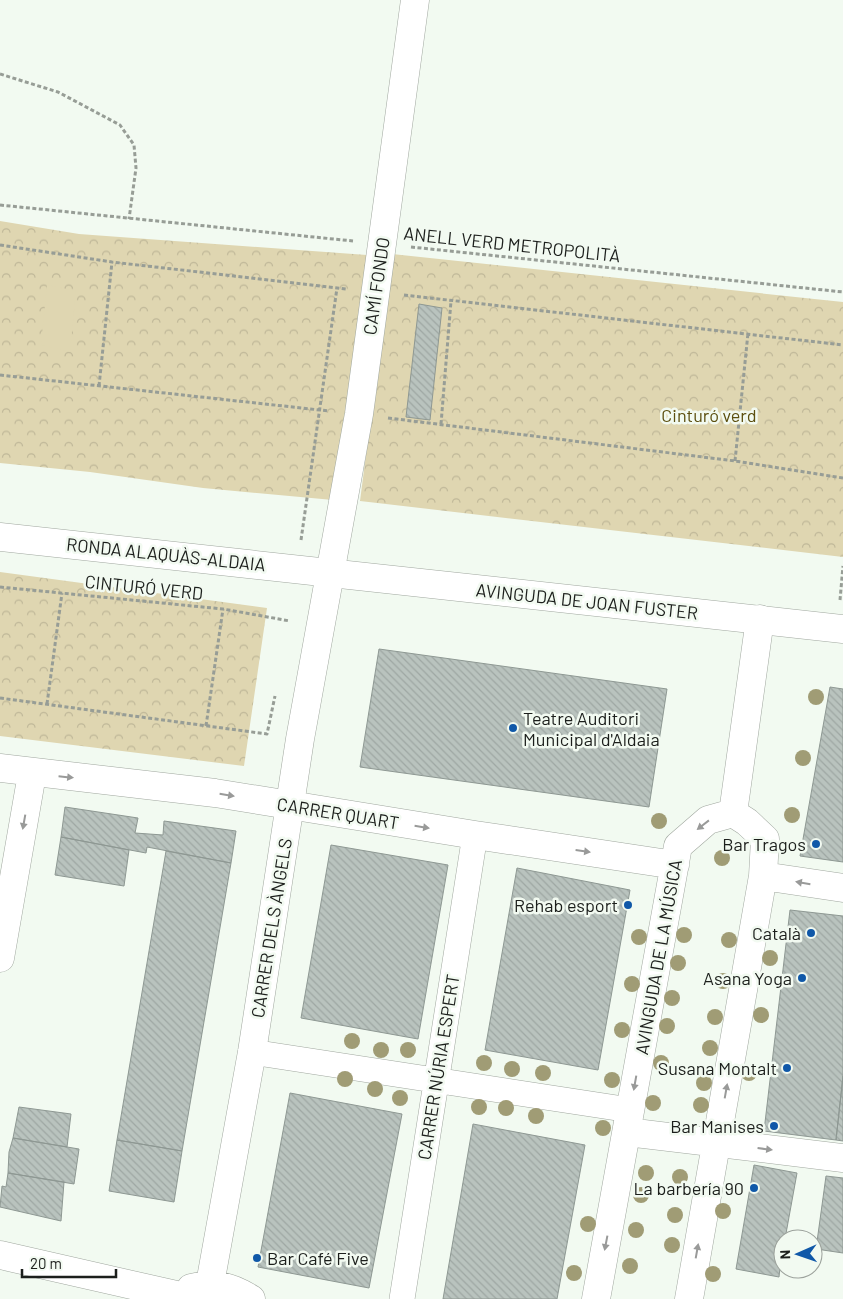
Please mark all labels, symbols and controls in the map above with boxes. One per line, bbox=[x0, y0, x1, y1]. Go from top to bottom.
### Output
street label: ANELL VERD METROPOLITÀ bbox=[403, 222, 622, 266]
street label: CAMÍ FONDO bbox=[358, 236, 394, 336]
park label: Cinturó verd bbox=[661, 404, 757, 426]
street label: RONDA ALAQUÀS-ALDAIA bbox=[65, 533, 267, 575]
street label: CINTURÓ VERD bbox=[84, 570, 204, 604]
street label: AVINGUDA DE JOAN FUSTER bbox=[475, 578, 699, 624]
place label: Teatre Auditori Municipal d'Aldaia bbox=[523, 707, 660, 750]
marker: Teatre Auditori Municipal d'Aldaia bbox=[507, 722, 519, 734]
one-way arrow bbox=[58, 773, 74, 781]
one-way arrow bbox=[220, 791, 236, 799]
street label: CARRER QUART bbox=[275, 792, 401, 834]
one-way arrow bbox=[19, 814, 27, 830]
one-way arrow bbox=[697, 820, 710, 831]
one-way arrow bbox=[414, 823, 430, 831]
place label: Bar Tragos bbox=[722, 833, 806, 855]
street label: CARRER DELS ÀNGELS bbox=[246, 837, 296, 1019]
marker: Bar Tragos bbox=[810, 838, 822, 850]
one-way arrow bbox=[575, 847, 591, 855]
street label: AVINGUDA DE LA MÚSICA bbox=[630, 857, 686, 1056]
one-way arrow bbox=[795, 879, 811, 887]
place label: Rehab esport bbox=[514, 894, 618, 916]
marker: Rehab esport bbox=[622, 899, 634, 911]
place label: Català bbox=[752, 922, 801, 944]
marker: Català bbox=[805, 927, 817, 939]
place label: Asana Yoga bbox=[703, 967, 792, 989]
marker: Asana Yoga bbox=[796, 972, 808, 984]
street label: CARRER NÚRIA ESPERT bbox=[412, 973, 464, 1161]
place label: Susana Montalt bbox=[658, 1057, 777, 1079]
marker: Susana Montalt bbox=[781, 1062, 793, 1074]
one-way arrow bbox=[631, 1076, 639, 1092]
one-way arrow bbox=[722, 1083, 730, 1099]
place label: Bar Manises bbox=[670, 1115, 764, 1137]
marker: Bar Manises bbox=[768, 1120, 780, 1132]
one-way arrow bbox=[758, 1145, 774, 1153]
place label: La barbería 90 bbox=[633, 1177, 744, 1199]
marker: La barbería 90 bbox=[748, 1182, 760, 1194]
north arrow bbox=[773, 1229, 823, 1279]
one-way arrow bbox=[602, 1236, 610, 1251]
one-way arrow bbox=[694, 1243, 702, 1259]
scale bar bbox=[22, 1246, 116, 1278]
place label: Bar Café Five bbox=[267, 1247, 369, 1269]
text: N bbox=[776, 1250, 793, 1259]
marker: Bar Café Five bbox=[251, 1252, 263, 1264]
text: 20 m bbox=[30, 1254, 62, 1272]

